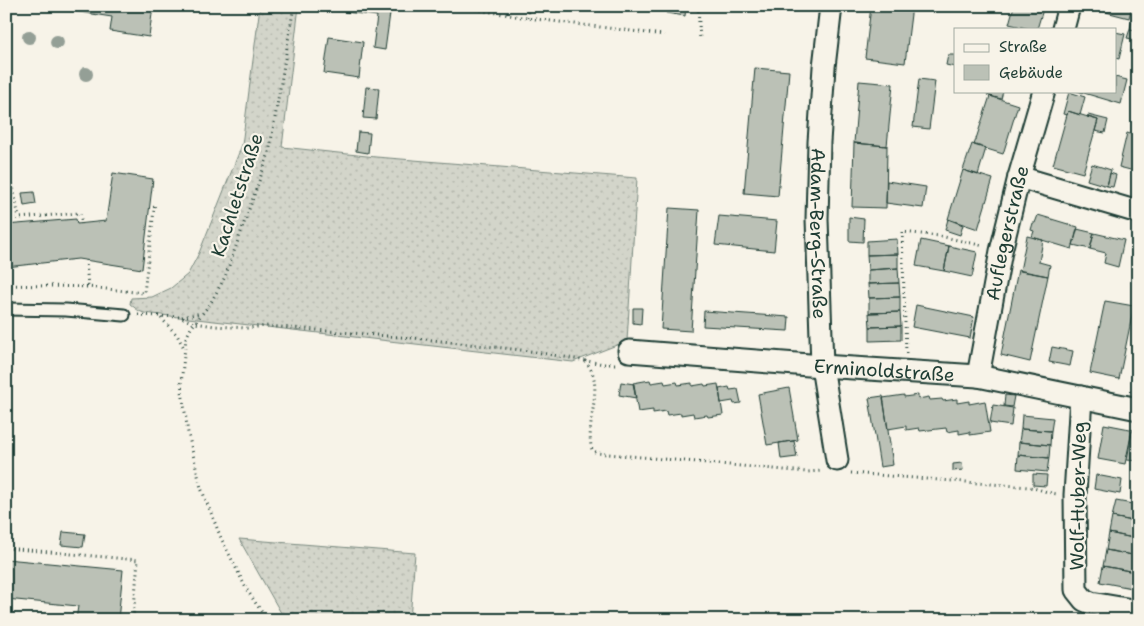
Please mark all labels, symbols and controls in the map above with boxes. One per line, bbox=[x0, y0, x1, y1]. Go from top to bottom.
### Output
legend bbox=[954, 28, 1116, 92]
text: Straße bbox=[999, 37, 1047, 57]
text: Gebäude bbox=[999, 63, 1063, 83]
street label: Kachletstraße bbox=[205, 130, 269, 260]
street label: Adam-Berg-Straße bbox=[804, 148, 833, 319]
street label: Auflegerstraße bbox=[980, 162, 1034, 303]
street label: Erminoldstraße bbox=[813, 353, 956, 387]
street label: Wolf-Huber-Weg bbox=[1064, 421, 1092, 571]

